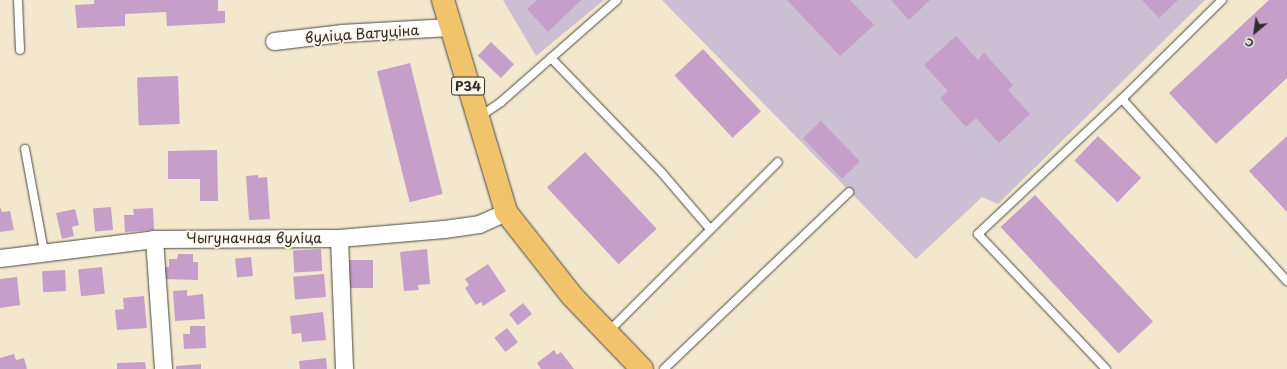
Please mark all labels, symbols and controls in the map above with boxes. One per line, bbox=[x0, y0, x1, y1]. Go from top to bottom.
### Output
north arrow bbox=[1235, 12, 1275, 52]
street label: вуліца Ватуціна bbox=[304, 22, 420, 46]
text: С bbox=[1241, 33, 1257, 52]
road number: Р34 bbox=[451, 75, 485, 97]
street label: Чыгуначная вуліца bbox=[186, 230, 322, 246]

